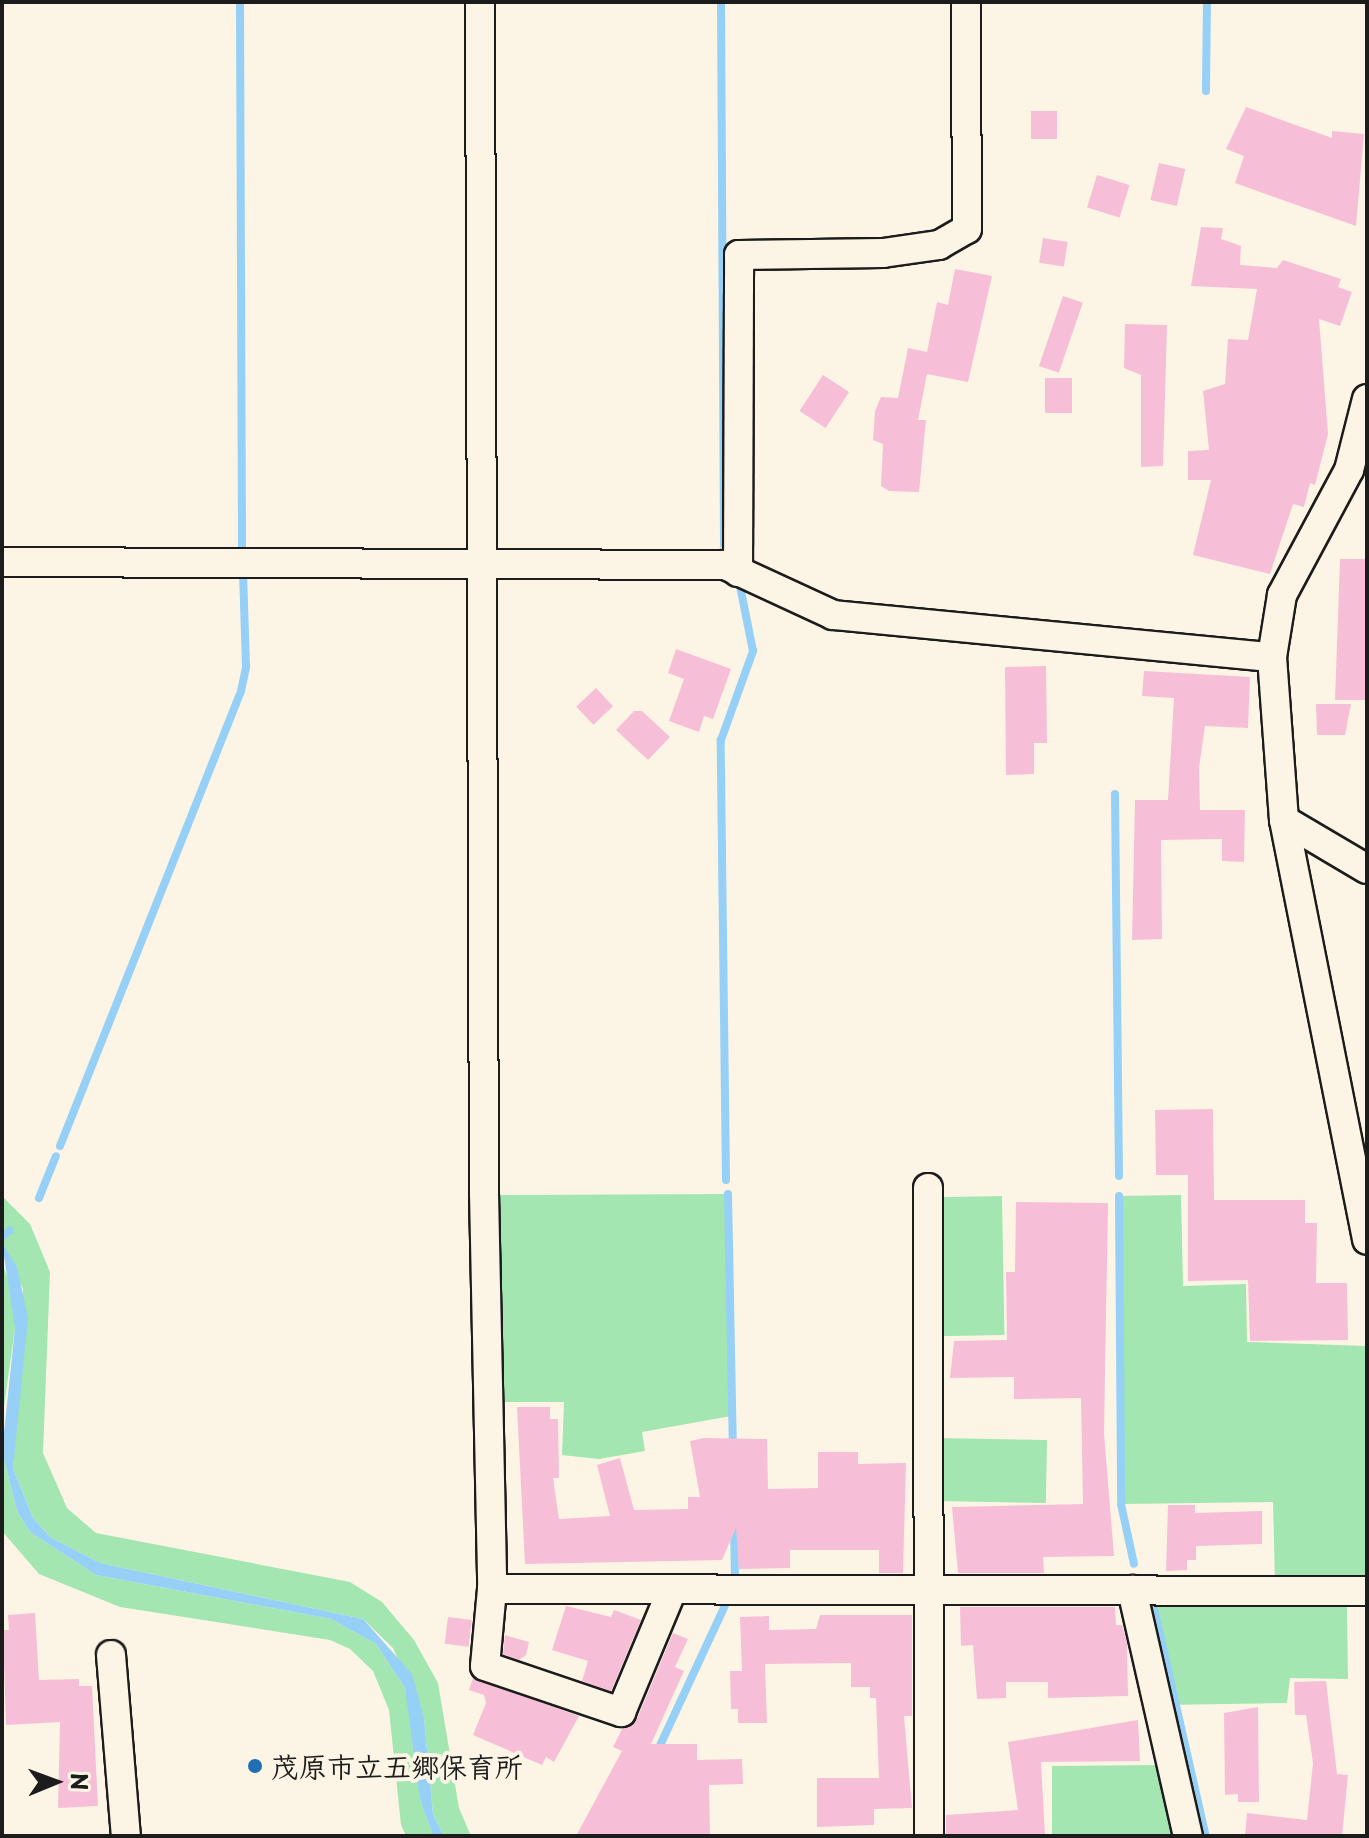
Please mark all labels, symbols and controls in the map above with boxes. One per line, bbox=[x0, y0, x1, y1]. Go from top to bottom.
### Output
north arrow bbox=[16, 1742, 96, 1822]
place label: 茂原市立五郷保育所 bbox=[271, 1749, 523, 1783]
marker: 茂原市立五郷保育所 bbox=[246, 1757, 264, 1775]
text: N bbox=[64, 1773, 97, 1791]

